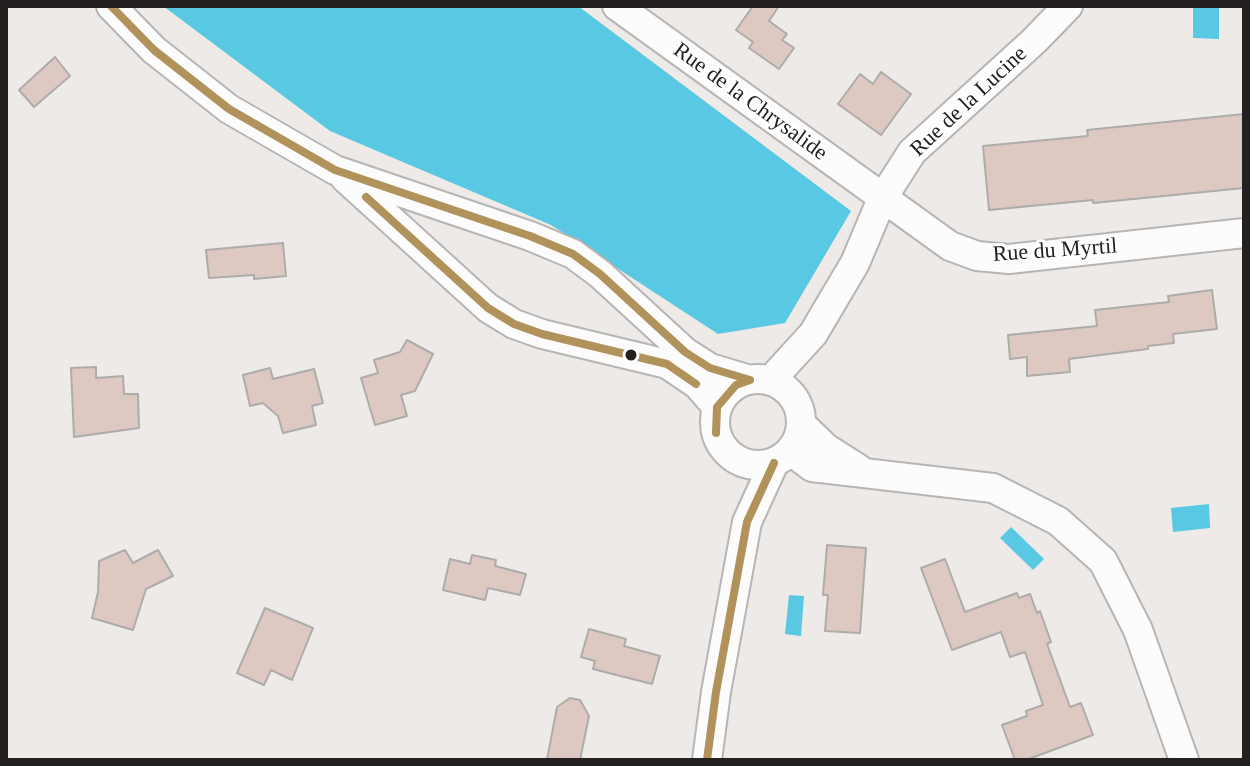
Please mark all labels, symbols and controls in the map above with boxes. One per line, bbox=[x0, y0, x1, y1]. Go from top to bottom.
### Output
street label: Rue de la Chrysalide bbox=[668, 37, 832, 167]
street label: Rue de la Lucine bbox=[905, 41, 1033, 163]
street label: Rue du Myrtil bbox=[992, 233, 1118, 269]
unlabelled marker bbox=[623, 347, 639, 363]

